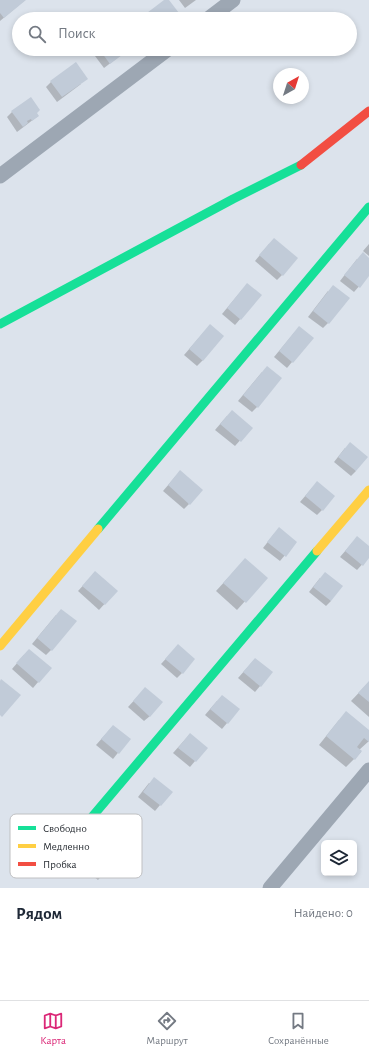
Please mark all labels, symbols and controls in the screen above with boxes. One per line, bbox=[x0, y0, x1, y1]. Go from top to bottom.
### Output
search box bbox=[12, 12, 357, 56]
icon: search bbox=[26, 23, 48, 45]
text: Поиск bbox=[58, 26, 96, 41]
north arrow bbox=[273, 68, 309, 104]
legend bbox=[10, 814, 142, 878]
text: Свободно bbox=[43, 823, 87, 834]
map controls bbox=[321, 840, 357, 876]
button: layers bbox=[321, 840, 357, 876]
text: Медленно bbox=[43, 841, 90, 852]
text: Пробка bbox=[43, 859, 76, 870]
text: Рядом bbox=[16, 905, 62, 922]
text: Найдено: 0 bbox=[294, 907, 353, 920]
tab: Карта bbox=[40, 1010, 66, 1047]
tab: Маршрут bbox=[146, 1010, 188, 1047]
tab: Сохранённые bbox=[268, 1010, 329, 1047]

